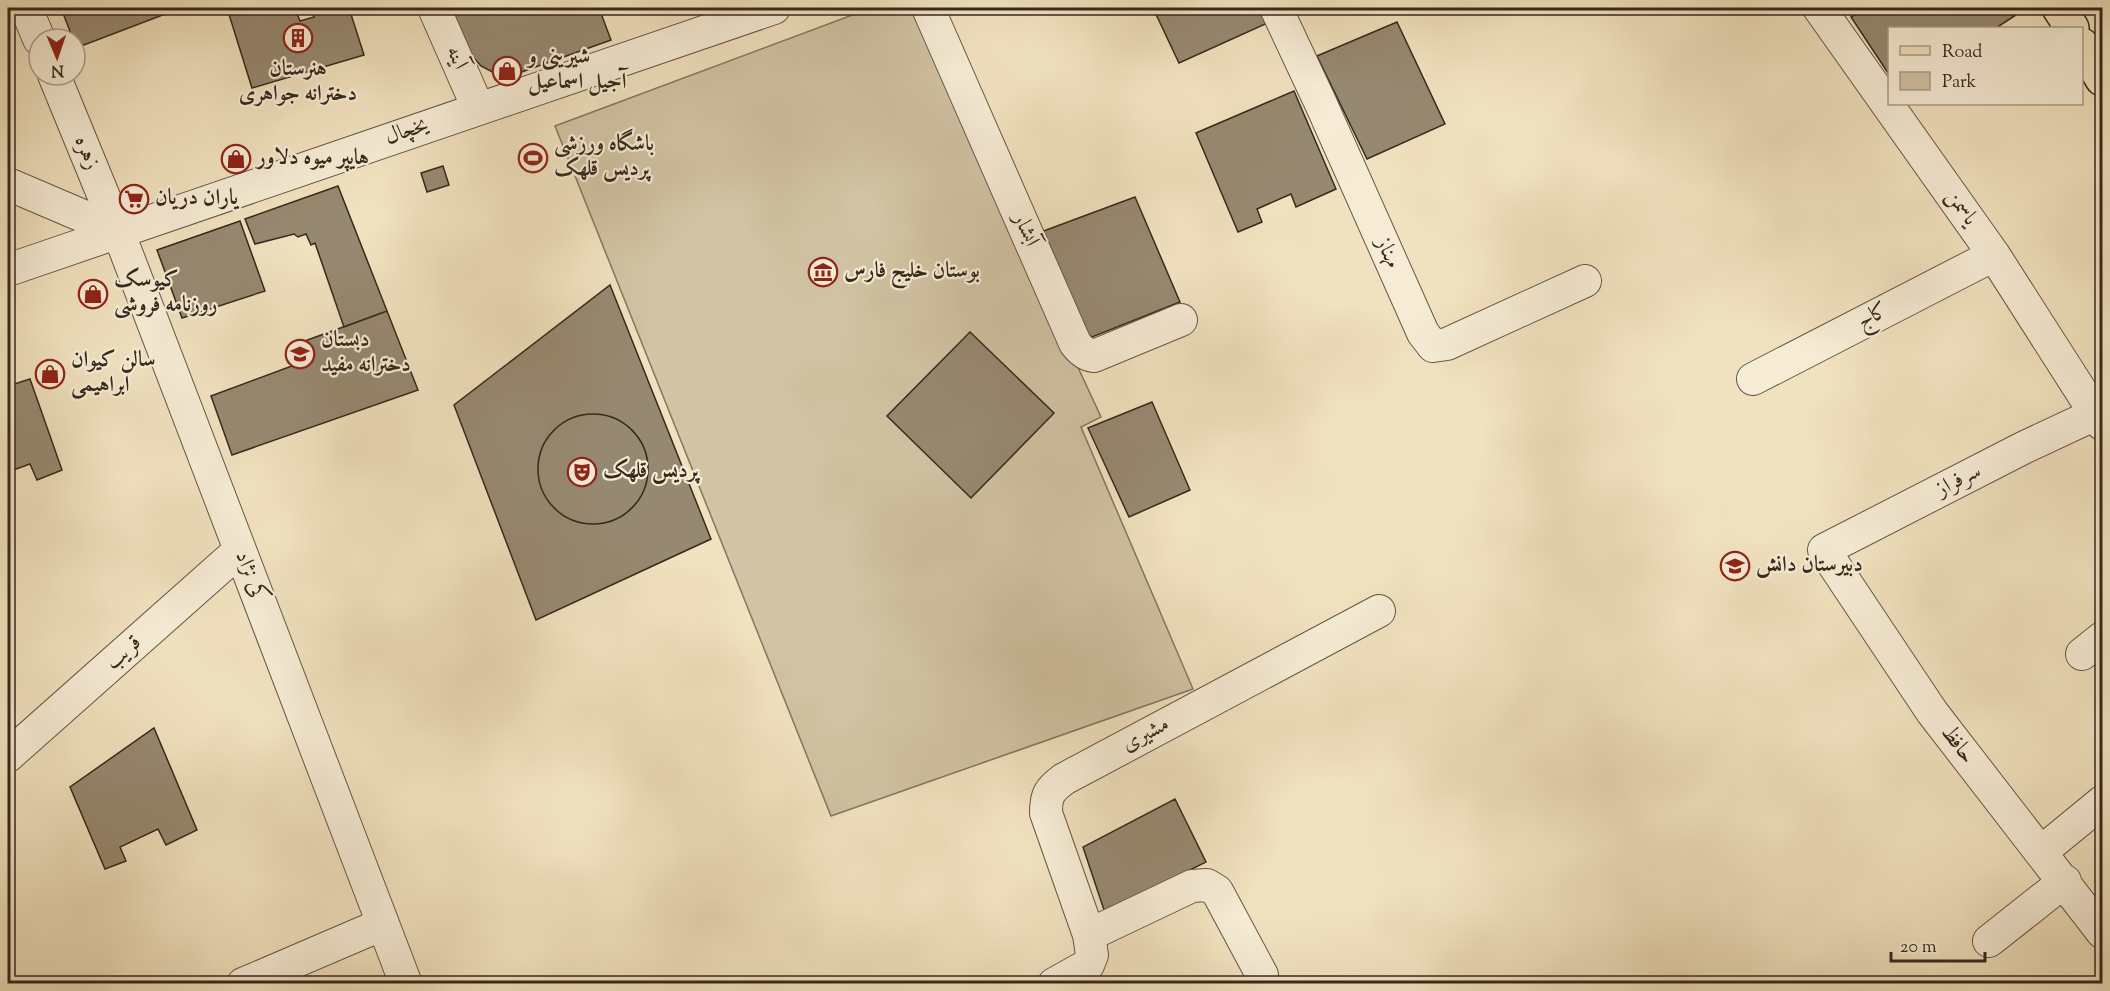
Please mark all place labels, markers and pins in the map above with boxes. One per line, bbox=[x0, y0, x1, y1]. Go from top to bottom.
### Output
building icon: هنرستان دخترانه جواهری bbox=[282, 22, 314, 54]
place label: شیرینی و آجیل اسماعيل bbox=[526, 42, 629, 99]
place label: هنرستان دخترانه جواهری bbox=[239, 54, 357, 111]
shop icon: شیرینی و آجیل اسماعيل bbox=[491, 55, 523, 87]
place label: باشگاه ورزشی پردیس قلهک bbox=[554, 128, 654, 186]
sports icon: باشگاه ورزشی پردیس قلهک bbox=[517, 142, 549, 174]
shop icon: هایپر میوه دلاور bbox=[220, 143, 252, 175]
place label: هایپر میوه دلاور bbox=[254, 143, 369, 175]
supermarket icon: یاران دریان bbox=[118, 183, 150, 215]
place label: یاران دریان bbox=[155, 183, 240, 215]
museum icon: بوستان خلیج فارس bbox=[807, 256, 839, 288]
place label: بوستان خلیج فارس bbox=[844, 256, 980, 289]
place label: کیوسک روزنامه فروشی bbox=[114, 265, 218, 322]
shop icon: کیوسک روزنامه فروشی bbox=[77, 278, 109, 310]
place label: دبستان دخترانه مفید bbox=[321, 325, 411, 382]
school or university icon: دبستان دخترانه مفید bbox=[284, 338, 316, 370]
place label: سالن کیوان ابراهیمی bbox=[71, 345, 155, 402]
shop icon: سالن کیوان ابراهیمی bbox=[34, 358, 66, 390]
theatre icon: پردیس قلهک bbox=[566, 456, 598, 488]
place label: پردیس قلهک bbox=[603, 456, 700, 488]
school or university icon: دبیرستان دانش bbox=[1719, 550, 1751, 582]
place label: دبیرستان دانش bbox=[1756, 550, 1863, 582]

